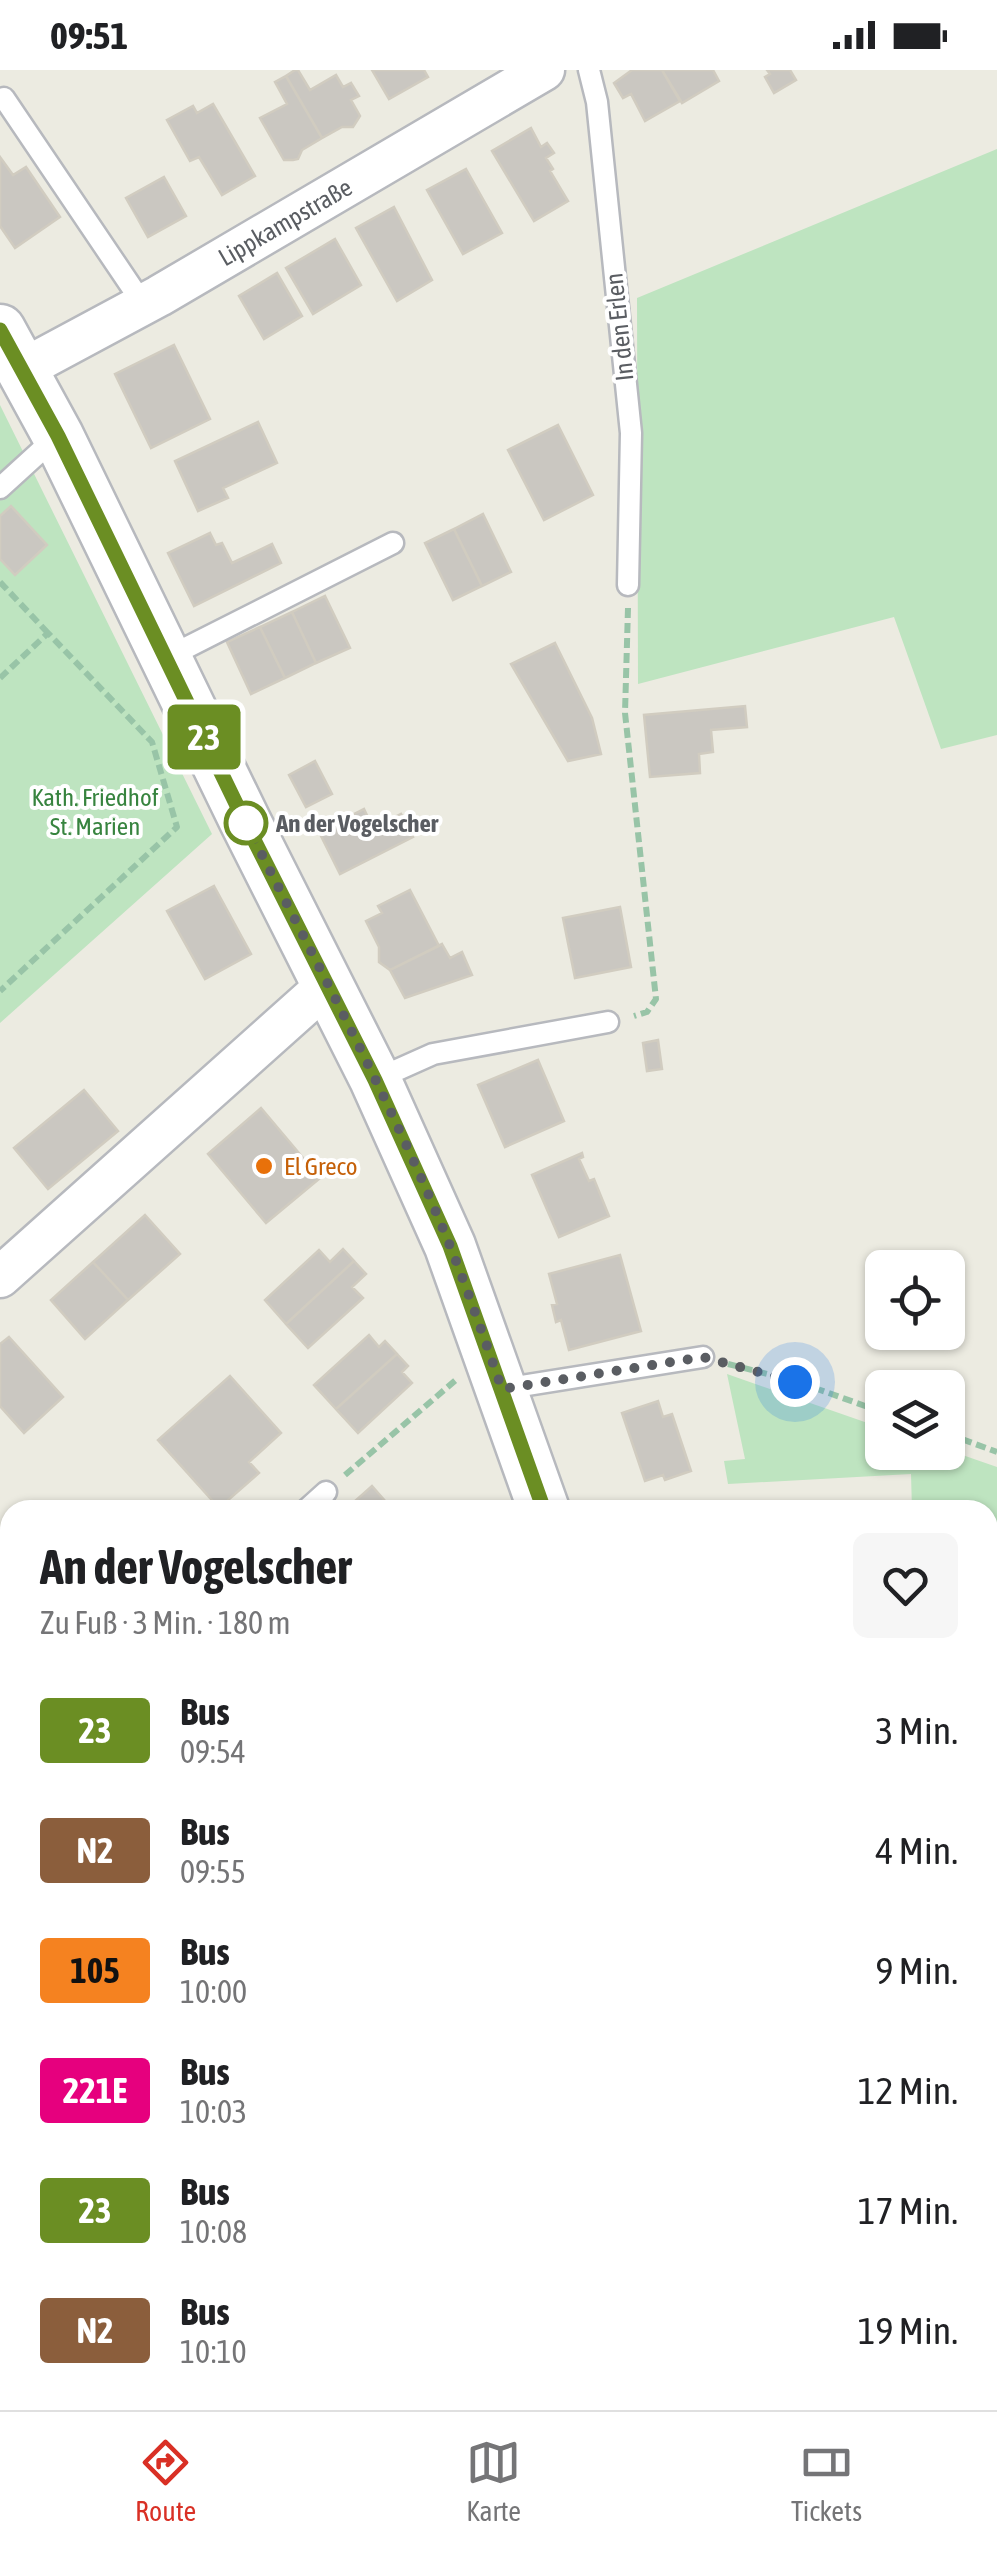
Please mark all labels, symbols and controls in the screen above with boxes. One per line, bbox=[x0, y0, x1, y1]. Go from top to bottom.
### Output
text: 09:51 bbox=[50, 14, 128, 57]
street label: Lippkampstraße bbox=[213, 173, 357, 271]
street label: In den Erlen bbox=[599, 272, 639, 382]
line badge: 23 bbox=[159, 704, 249, 770]
text: 23 bbox=[188, 717, 220, 757]
park label: Kath. Friedhof St. Marien bbox=[31, 783, 159, 840]
marker: An der Vogelscher bbox=[225, 802, 267, 844]
place label: An der Vogelscher bbox=[275, 809, 439, 837]
place label: El Greco bbox=[284, 1152, 358, 1180]
marker: El Greco bbox=[253, 1155, 275, 1177]
map controls bbox=[865, 1250, 965, 1470]
button: locate bbox=[865, 1250, 965, 1350]
your location bbox=[770, 1357, 820, 1407]
button: layers bbox=[865, 1370, 965, 1470]
button: heart bbox=[853, 1533, 958, 1638]
text: An der Vogelscher bbox=[40, 1539, 351, 1594]
text: Zu Fuß · 3 Min. · 180 m bbox=[40, 1604, 291, 1641]
text: Bus bbox=[180, 1690, 230, 1733]
text: 3 Min. bbox=[876, 1709, 958, 1752]
text: 23 bbox=[79, 1710, 111, 1750]
text: 09:54 bbox=[180, 1733, 246, 1770]
text: Bus bbox=[180, 1810, 230, 1853]
text: 4 Min. bbox=[876, 1829, 958, 1872]
text: N2 bbox=[76, 1830, 114, 1870]
text: 09:55 bbox=[180, 1853, 246, 1890]
text: Bus bbox=[180, 1930, 230, 1973]
text: 9 Min. bbox=[876, 1949, 958, 1992]
text: 105 bbox=[70, 1950, 120, 1990]
text: 10:00 bbox=[180, 1973, 247, 2010]
text: Bus bbox=[180, 2050, 230, 2093]
text: 12 Min. bbox=[858, 2069, 958, 2112]
text: 221E bbox=[63, 2070, 127, 2110]
text: 10:03 bbox=[180, 2093, 247, 2130]
text: Bus bbox=[180, 2170, 230, 2213]
text: 17 Min. bbox=[858, 2189, 958, 2232]
text: 23 bbox=[79, 2190, 111, 2230]
text: 10:08 bbox=[180, 2213, 247, 2250]
text: Bus bbox=[180, 2290, 230, 2333]
text: 19 Min. bbox=[858, 2309, 958, 2352]
text: N2 bbox=[76, 2310, 114, 2350]
text: 10:10 bbox=[180, 2333, 247, 2370]
tab: Route bbox=[135, 2435, 196, 2527]
tab: Karte bbox=[466, 2435, 521, 2527]
tab: Tickets bbox=[791, 2435, 862, 2527]

